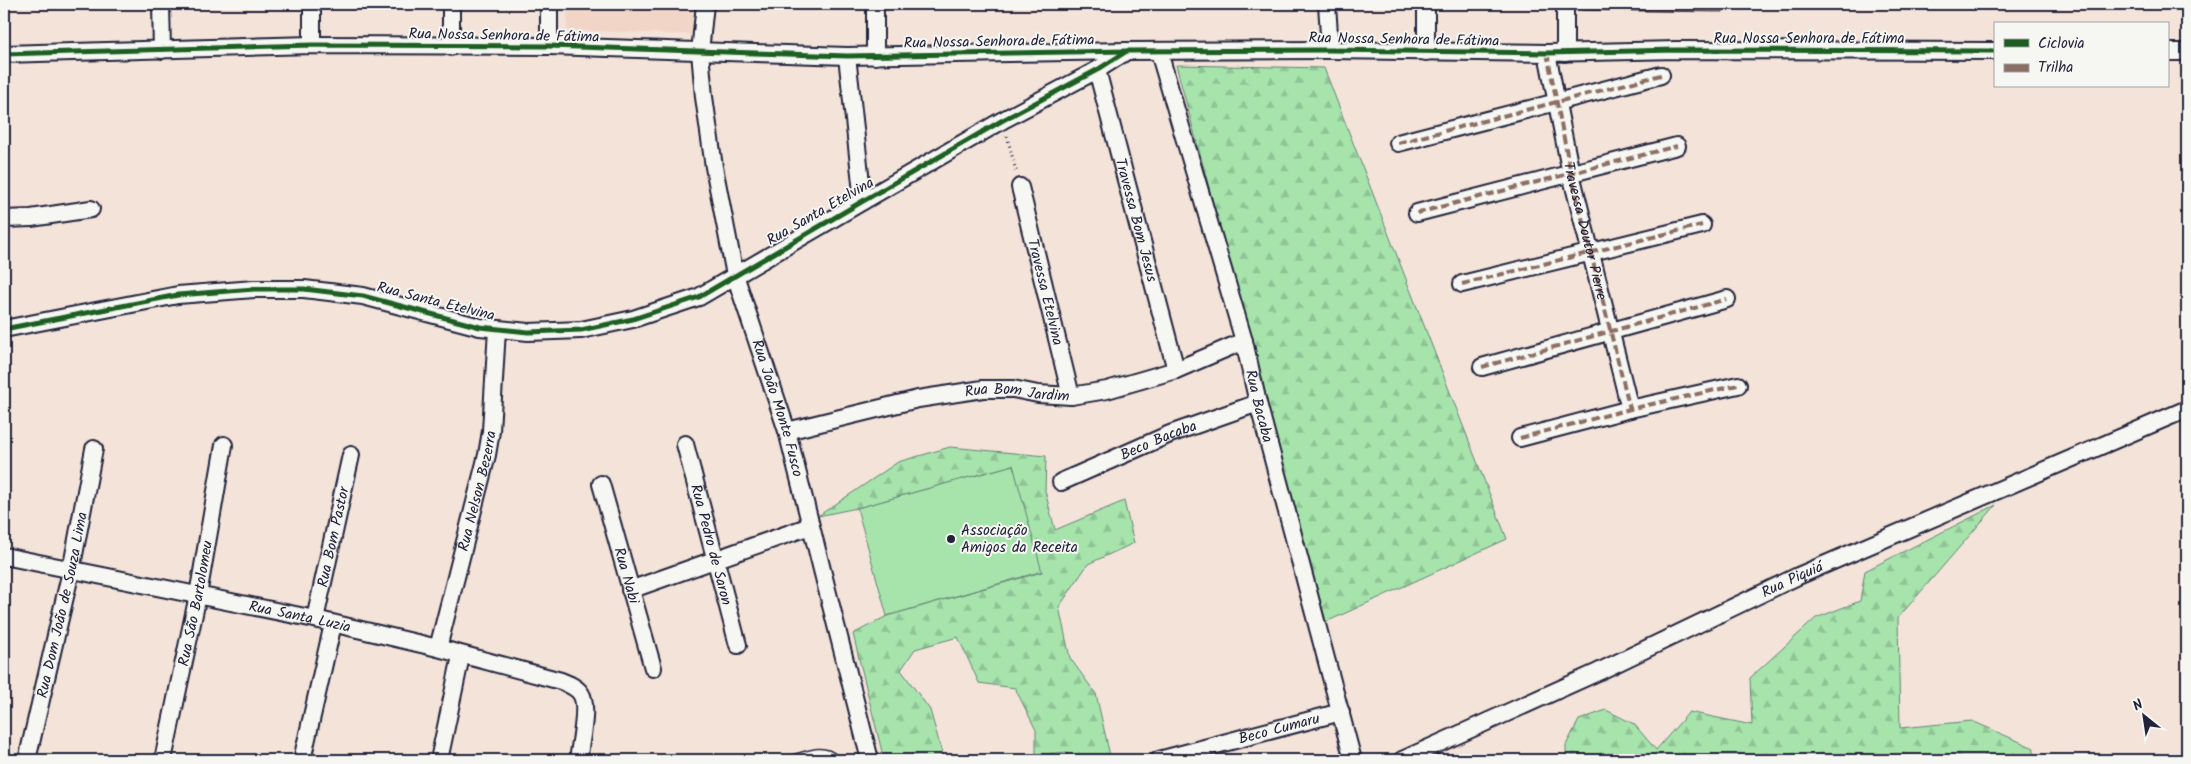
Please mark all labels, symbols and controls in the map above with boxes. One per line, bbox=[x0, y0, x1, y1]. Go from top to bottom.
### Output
street label: Rua Nossa Senhora de Fátima bbox=[408, 22, 600, 50]
legend bbox=[1994, 22, 2168, 88]
street label: Rua Nossa Senhora de Fátima bbox=[1308, 26, 1500, 54]
street label: Rua Nossa Senhora de Fátima bbox=[1714, 27, 1904, 51]
street label: Rua Nossa Senhora de Fátima bbox=[903, 28, 1095, 56]
text: Ciclovia bbox=[2038, 32, 2085, 56]
text: Trilha bbox=[2038, 56, 2073, 80]
street label: Travessa Bom Jesus bbox=[1108, 156, 1163, 285]
street label: Travessa Doutor Pierre bbox=[1556, 160, 1613, 303]
street label: Rua Santa Etelvina bbox=[762, 171, 879, 252]
street label: Travessa Etelvina bbox=[1020, 236, 1069, 348]
street label: Rua Santa Etelvina bbox=[374, 276, 497, 328]
street label: Rua João Monte Fusco bbox=[744, 336, 809, 480]
street label: Rua Bacaba bbox=[1238, 367, 1279, 445]
street label: Rua Bom Jardim bbox=[963, 378, 1070, 409]
street label: Beco Bacaba bbox=[1116, 415, 1200, 468]
street label: Rua Nelson Bezerra bbox=[452, 429, 504, 554]
street label: Rua Pedro de Saron bbox=[683, 482, 738, 608]
street label: Rua Bom Pastor bbox=[311, 484, 357, 590]
street label: Rua Dom João de Souza Lima bbox=[31, 510, 95, 701]
place label: Associação Amigos da Receita bbox=[961, 519, 1078, 560]
marker: Associação Amigos da Receita bbox=[945, 533, 957, 545]
street label: Rua São Bartolomeu bbox=[172, 539, 220, 669]
street label: Rua Nabi bbox=[606, 545, 646, 608]
street label: Rua Piquiá bbox=[1758, 555, 1829, 605]
street label: Rua Santa Luzia bbox=[247, 595, 353, 640]
north arrow bbox=[2118, 692, 2168, 742]
text: N bbox=[2129, 694, 2147, 717]
street label: Beco Cumaru bbox=[1236, 707, 1322, 752]

